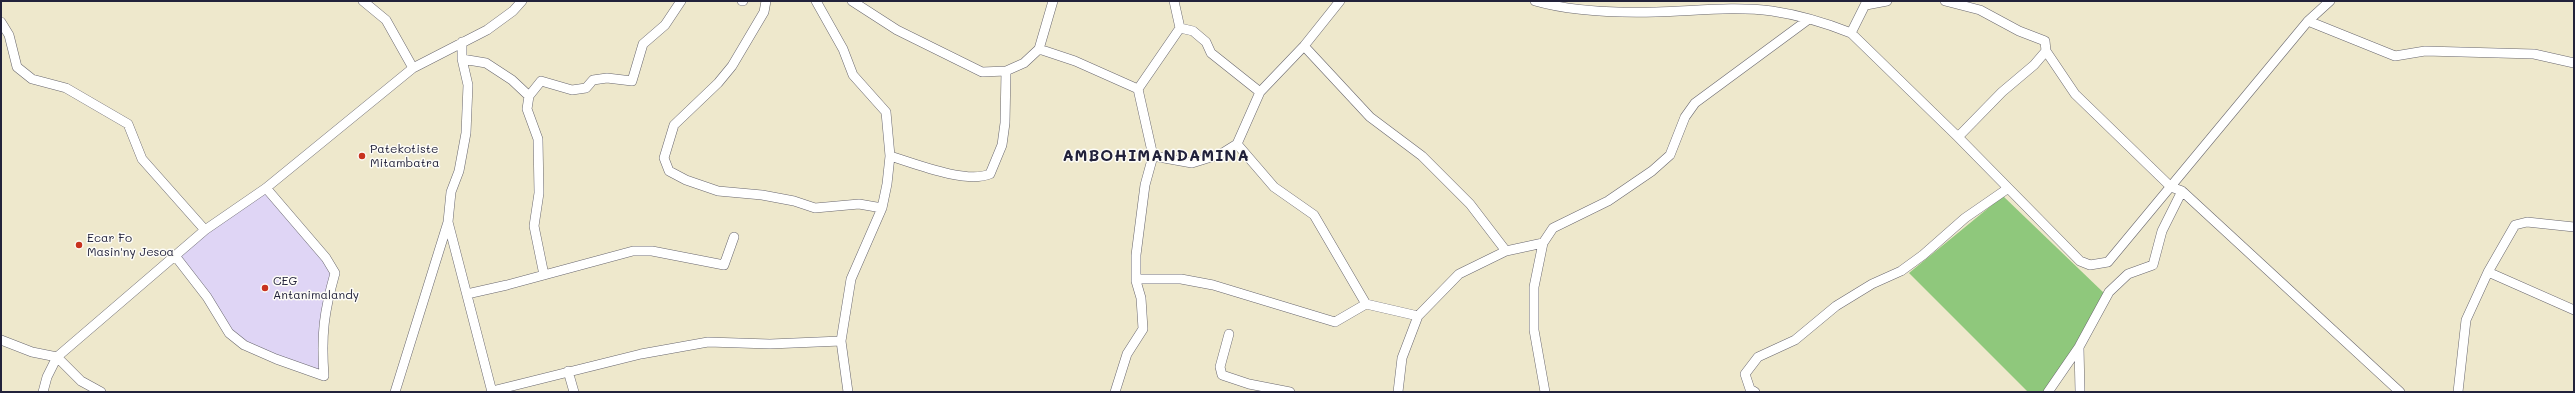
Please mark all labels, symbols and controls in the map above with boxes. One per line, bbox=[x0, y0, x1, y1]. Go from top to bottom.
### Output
place label: Patekotiste Mitambatra bbox=[370, 142, 439, 170]
district label: AMBOHIMANDAMINA bbox=[1062, 146, 1250, 166]
marker: Patekotiste Mitambatra bbox=[357, 151, 367, 161]
place label: Ecar Fo Masin'ny Jesoa bbox=[87, 231, 174, 259]
marker: Ecar Fo Masin'ny Jesoa bbox=[74, 240, 84, 250]
place label: CEG Antanimalandy bbox=[273, 274, 359, 302]
marker: CEG Antanimalandy bbox=[260, 283, 270, 293]

